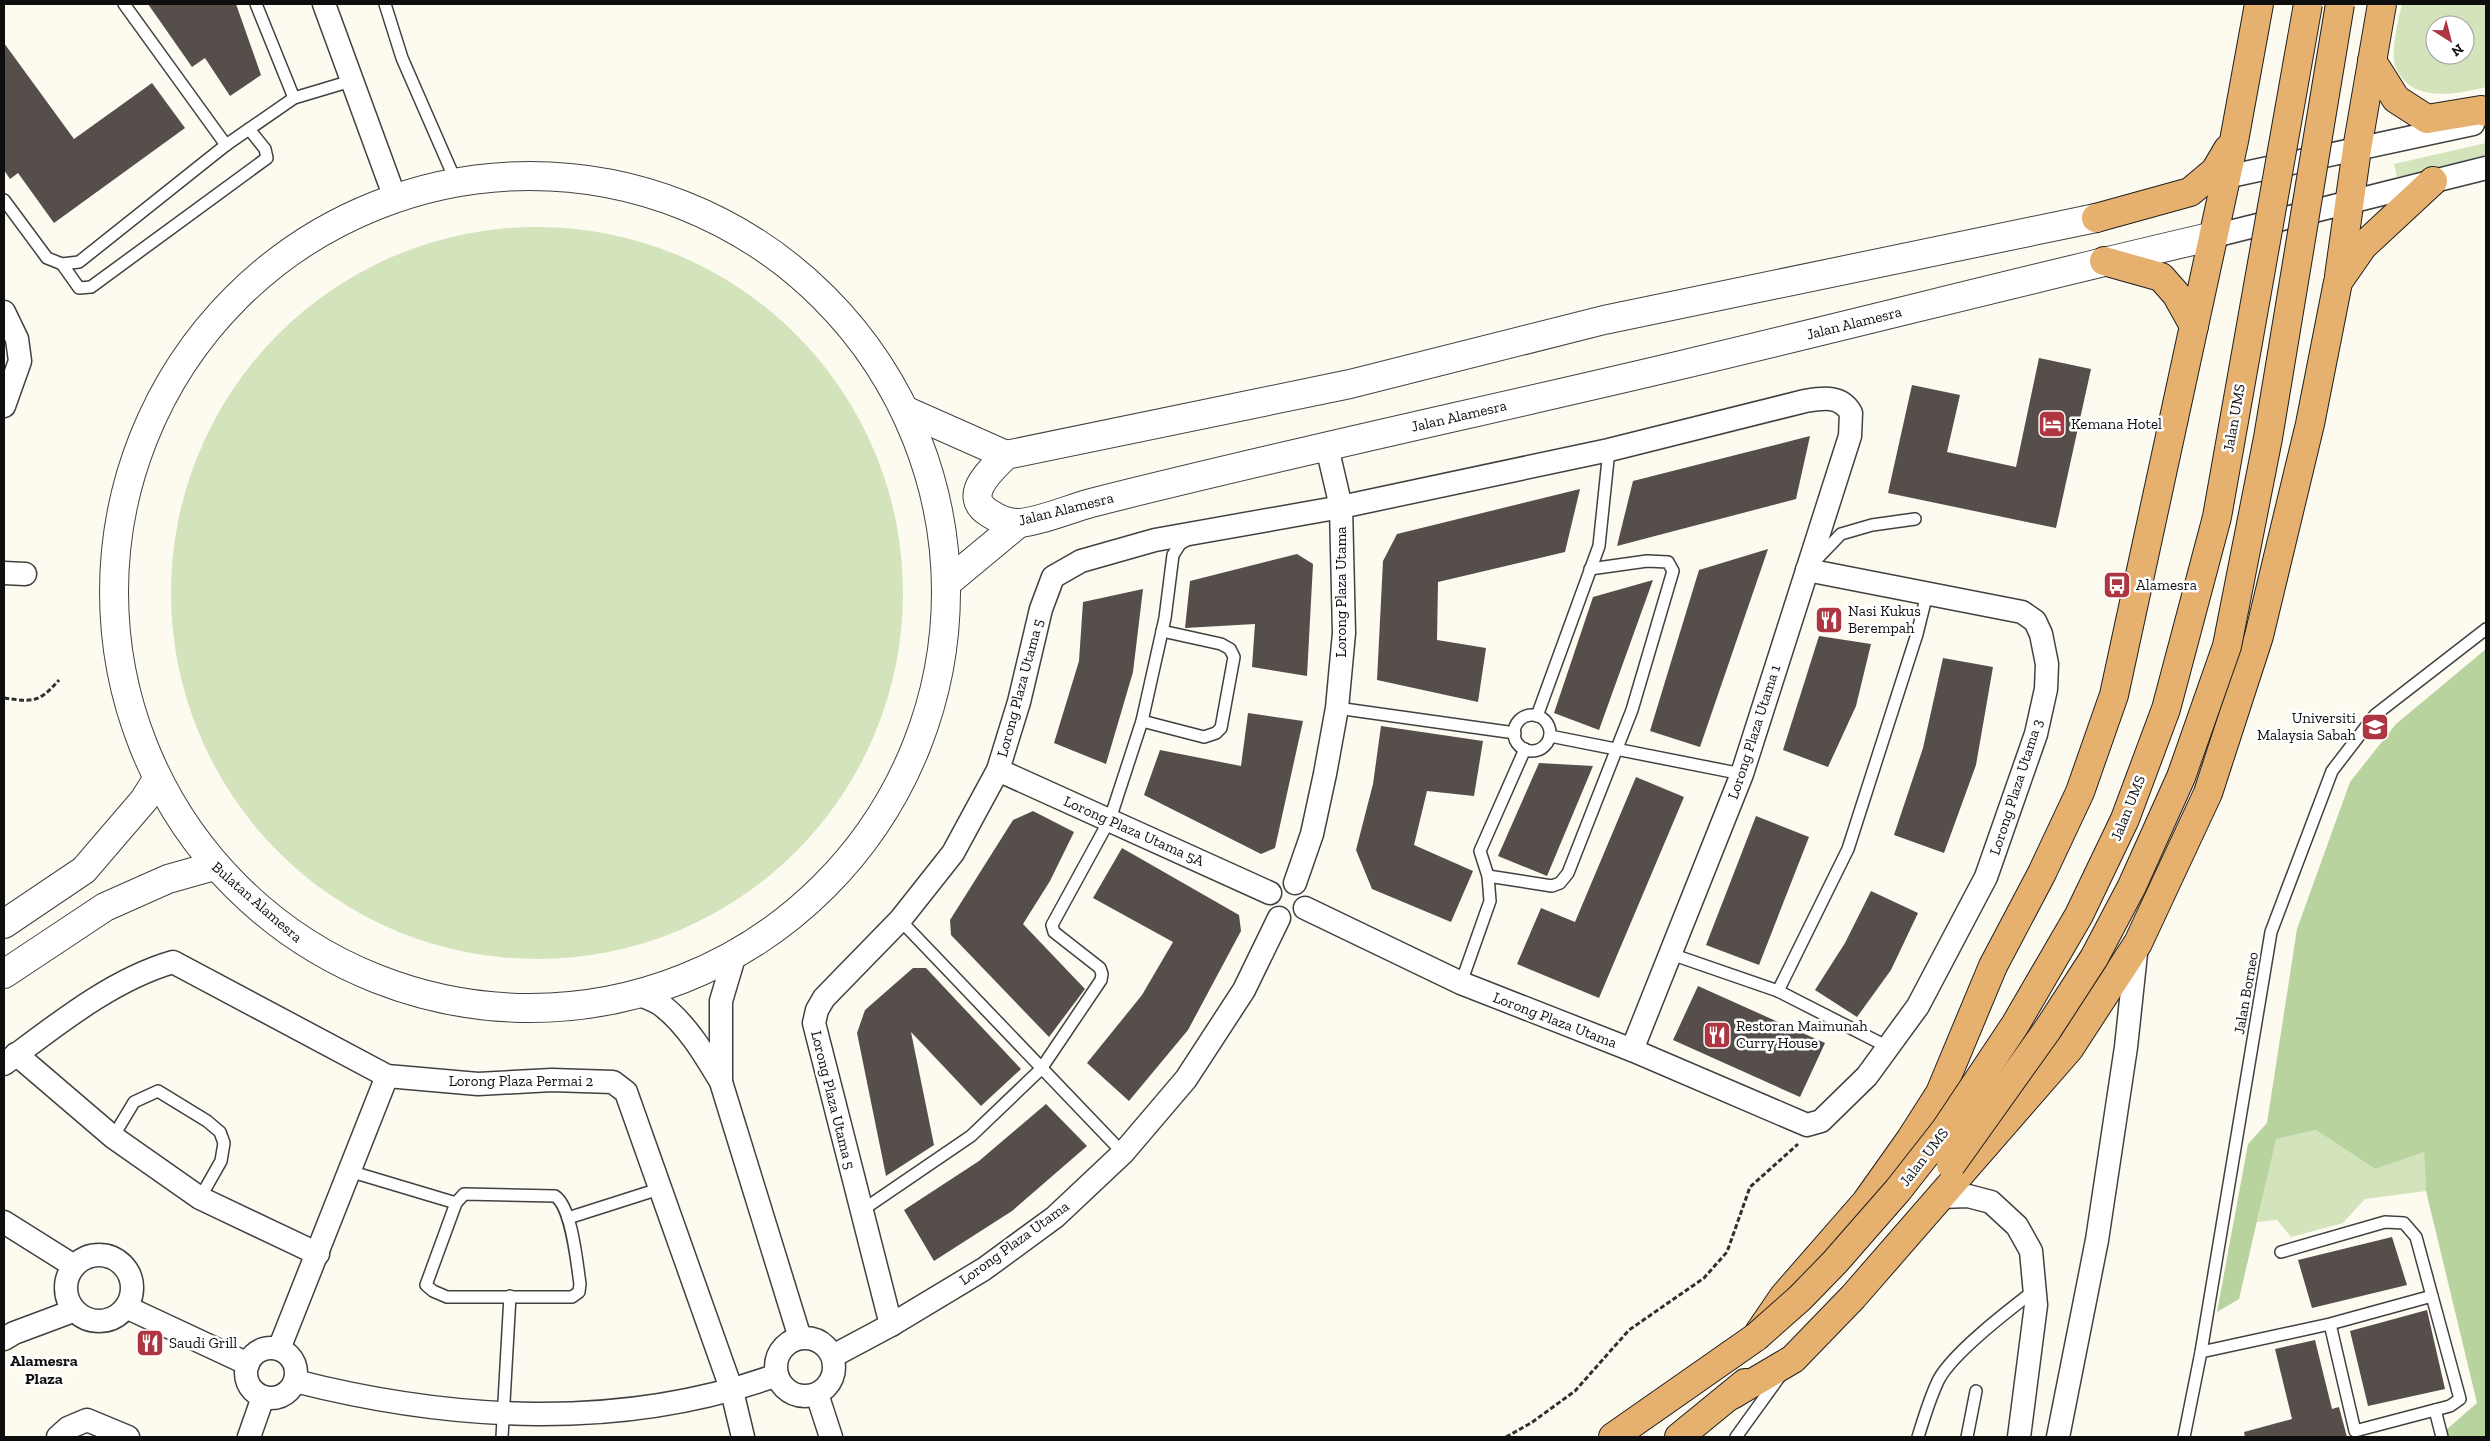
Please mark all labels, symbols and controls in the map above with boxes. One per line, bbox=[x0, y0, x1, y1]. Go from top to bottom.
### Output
north arrow bbox=[2425, 15, 2475, 65]
text: N bbox=[2448, 40, 2467, 60]
street label: Jalan Alamesra bbox=[1805, 302, 1903, 344]
street label: Jalan UMS bbox=[2219, 382, 2249, 454]
street label: Jalan Alamesra bbox=[1409, 396, 1509, 436]
hotel icon: Kemana Hotel bbox=[2037, 409, 2067, 439]
place label: Kemana Hotel bbox=[2071, 415, 2162, 433]
street label: Jalan Alamesra bbox=[1017, 488, 1115, 530]
street label: Lorong Plaza Utama bbox=[1332, 526, 1350, 658]
bus stop icon: Alamesra bbox=[2102, 570, 2132, 600]
place label: Alamesra bbox=[2136, 576, 2197, 594]
place label: Nasi Kukus Berempah bbox=[1848, 602, 1921, 637]
restaurant icon: Nasi Kukus Berempah bbox=[1814, 605, 1844, 635]
street label: Lorong Plaza Utama 5 bbox=[993, 617, 1047, 759]
street label: Lorong Plaza Utama 1 bbox=[1724, 662, 1784, 802]
place label: Universiti Malaysia Sabah bbox=[2257, 709, 2357, 744]
school or university icon: Universiti Malaysia Sabah bbox=[2360, 712, 2390, 742]
street label: Lorong Plaza Utama 3 bbox=[1986, 717, 2046, 857]
street label: Jalan UMS bbox=[2107, 773, 2149, 843]
street label: Lorong Plaza Utama 5A bbox=[1061, 792, 1207, 870]
street label: Bulatan Alamesra bbox=[208, 858, 306, 946]
street label: Jalan Borneo bbox=[2230, 950, 2262, 1036]
street label: Lorong Plaza Utama bbox=[1491, 988, 1619, 1052]
place label: Restoran Maimunah Curry House bbox=[1736, 1017, 1868, 1052]
restaurant icon: Restoran Maimunah Curry House bbox=[1702, 1020, 1732, 1050]
street label: Lorong Plaza Utama 5 bbox=[807, 1029, 859, 1171]
street label: Lorong Plaza Permai 2 bbox=[449, 1072, 594, 1090]
street label: Jalan UMS bbox=[1896, 1124, 1952, 1190]
street label: Lorong Plaza Utama bbox=[956, 1197, 1072, 1289]
restaurant icon: Saudi Grill bbox=[135, 1328, 165, 1358]
place label: Saudi Grill bbox=[169, 1334, 237, 1352]
district label: Alamesra Plaza bbox=[10, 1351, 78, 1388]

